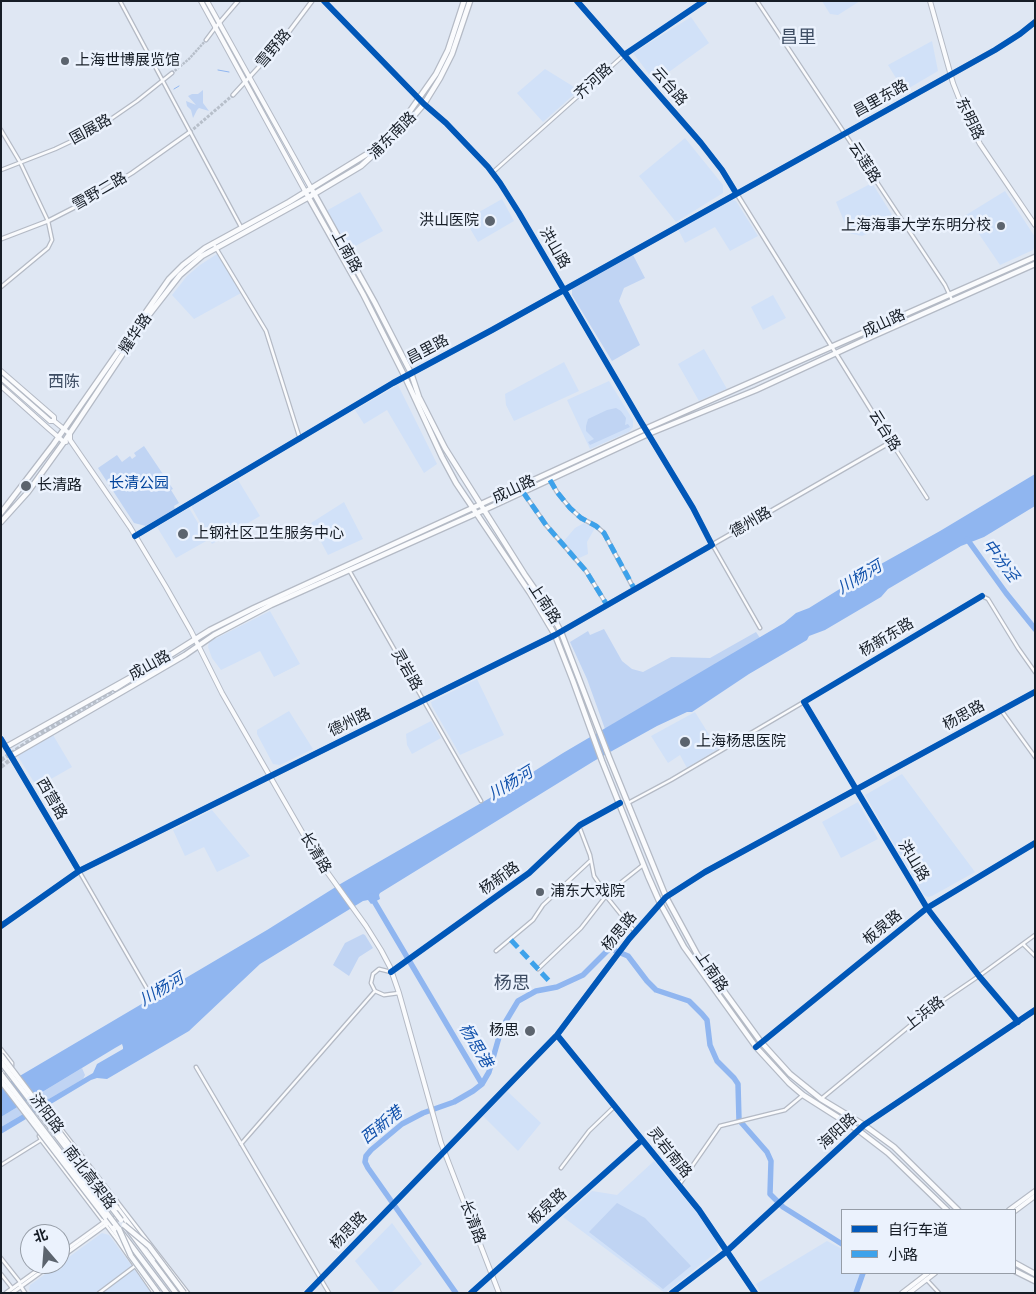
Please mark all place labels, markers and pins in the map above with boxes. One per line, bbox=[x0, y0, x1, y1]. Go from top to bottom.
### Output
place label: 上海世博展览馆 bbox=[75, 52, 180, 70]
marker: 上海世博展览馆 bbox=[59, 55, 71, 67]
place label: 洪山医院 bbox=[419, 212, 479, 230]
marker: 洪山医院 bbox=[483, 214, 497, 228]
place label: 上海海事大学东明分校 bbox=[841, 217, 991, 235]
marker: 上海海事大学东明分校 bbox=[995, 220, 1007, 232]
place label: 长清路 bbox=[37, 477, 82, 495]
marker: 长清路 bbox=[19, 479, 33, 493]
place label: 上钢社区卫生服务中心 bbox=[194, 525, 344, 543]
marker: 上钢社区卫生服务中心 bbox=[176, 527, 190, 541]
place label: 上海杨思医院 bbox=[696, 733, 786, 751]
marker: 上海杨思医院 bbox=[678, 735, 692, 749]
place label: 浦东大戏院 bbox=[550, 883, 625, 901]
marker: 浦东大戏院 bbox=[534, 886, 546, 898]
place label: 杨思 bbox=[489, 1022, 519, 1040]
marker: 杨思 bbox=[523, 1024, 537, 1038]

